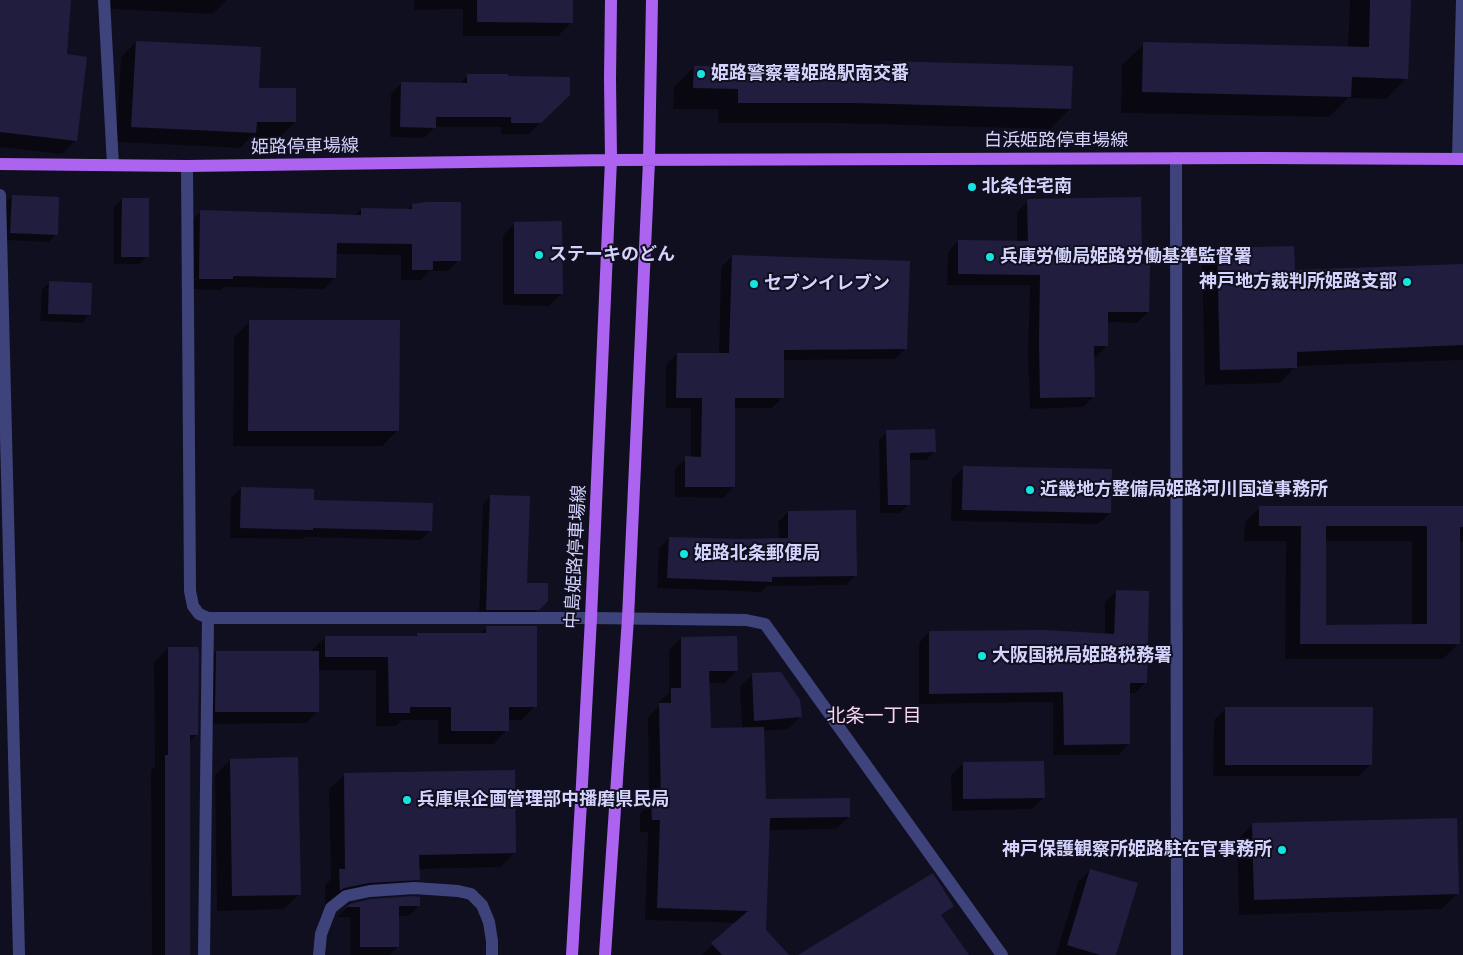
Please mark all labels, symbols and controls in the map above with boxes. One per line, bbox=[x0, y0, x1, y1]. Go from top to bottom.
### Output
place label: 姫路警察署姫路駅南交番 bbox=[711, 63, 909, 85]
marker: 姫路警察署姫路駅南交番 bbox=[695, 68, 707, 80]
street label: 白浜姫路停車場線 bbox=[984, 130, 1128, 152]
street label: 姫路停車場線 bbox=[251, 135, 359, 159]
place label: 北条住宅南 bbox=[982, 176, 1072, 198]
marker: 北条住宅南 bbox=[966, 181, 978, 193]
place label: ステーキのどん bbox=[549, 244, 675, 266]
place label: 兵庫労働局姫路労働基準監督署 bbox=[1000, 246, 1252, 268]
marker: ステーキのどん bbox=[533, 249, 545, 261]
marker: 兵庫労働局姫路労働基準監督署 bbox=[984, 251, 996, 263]
place label: 神戸地方裁判所姫路支部 bbox=[1199, 271, 1397, 293]
place label: セブンイレブン bbox=[764, 273, 890, 295]
marker: 神戸地方裁判所姫路支部 bbox=[1401, 276, 1413, 288]
marker: セブンイレブン bbox=[748, 278, 760, 290]
place label: 近畿地方整備局姫路河川国道事務所 bbox=[1040, 479, 1328, 501]
marker: 近畿地方整備局姫路河川国道事務所 bbox=[1024, 484, 1036, 496]
street label: 中島姫路停車場線 bbox=[561, 485, 591, 629]
place label: 姫路北条郵便局 bbox=[694, 543, 820, 565]
marker: 姫路北条郵便局 bbox=[678, 548, 690, 560]
place label: 大阪国税局姫路税務署 bbox=[992, 645, 1172, 667]
marker: 大阪国税局姫路税務署 bbox=[976, 650, 988, 662]
district label: 北条一丁目 bbox=[827, 706, 921, 728]
place label: 兵庫県企画管理部中播磨県民局 bbox=[417, 789, 669, 811]
marker: 兵庫県企画管理部中播磨県民局 bbox=[401, 794, 413, 806]
place label: 神戸保護観察所姫路駐在官事務所 bbox=[1002, 839, 1272, 861]
marker: 神戸保護観察所姫路駐在官事務所 bbox=[1276, 844, 1288, 856]

